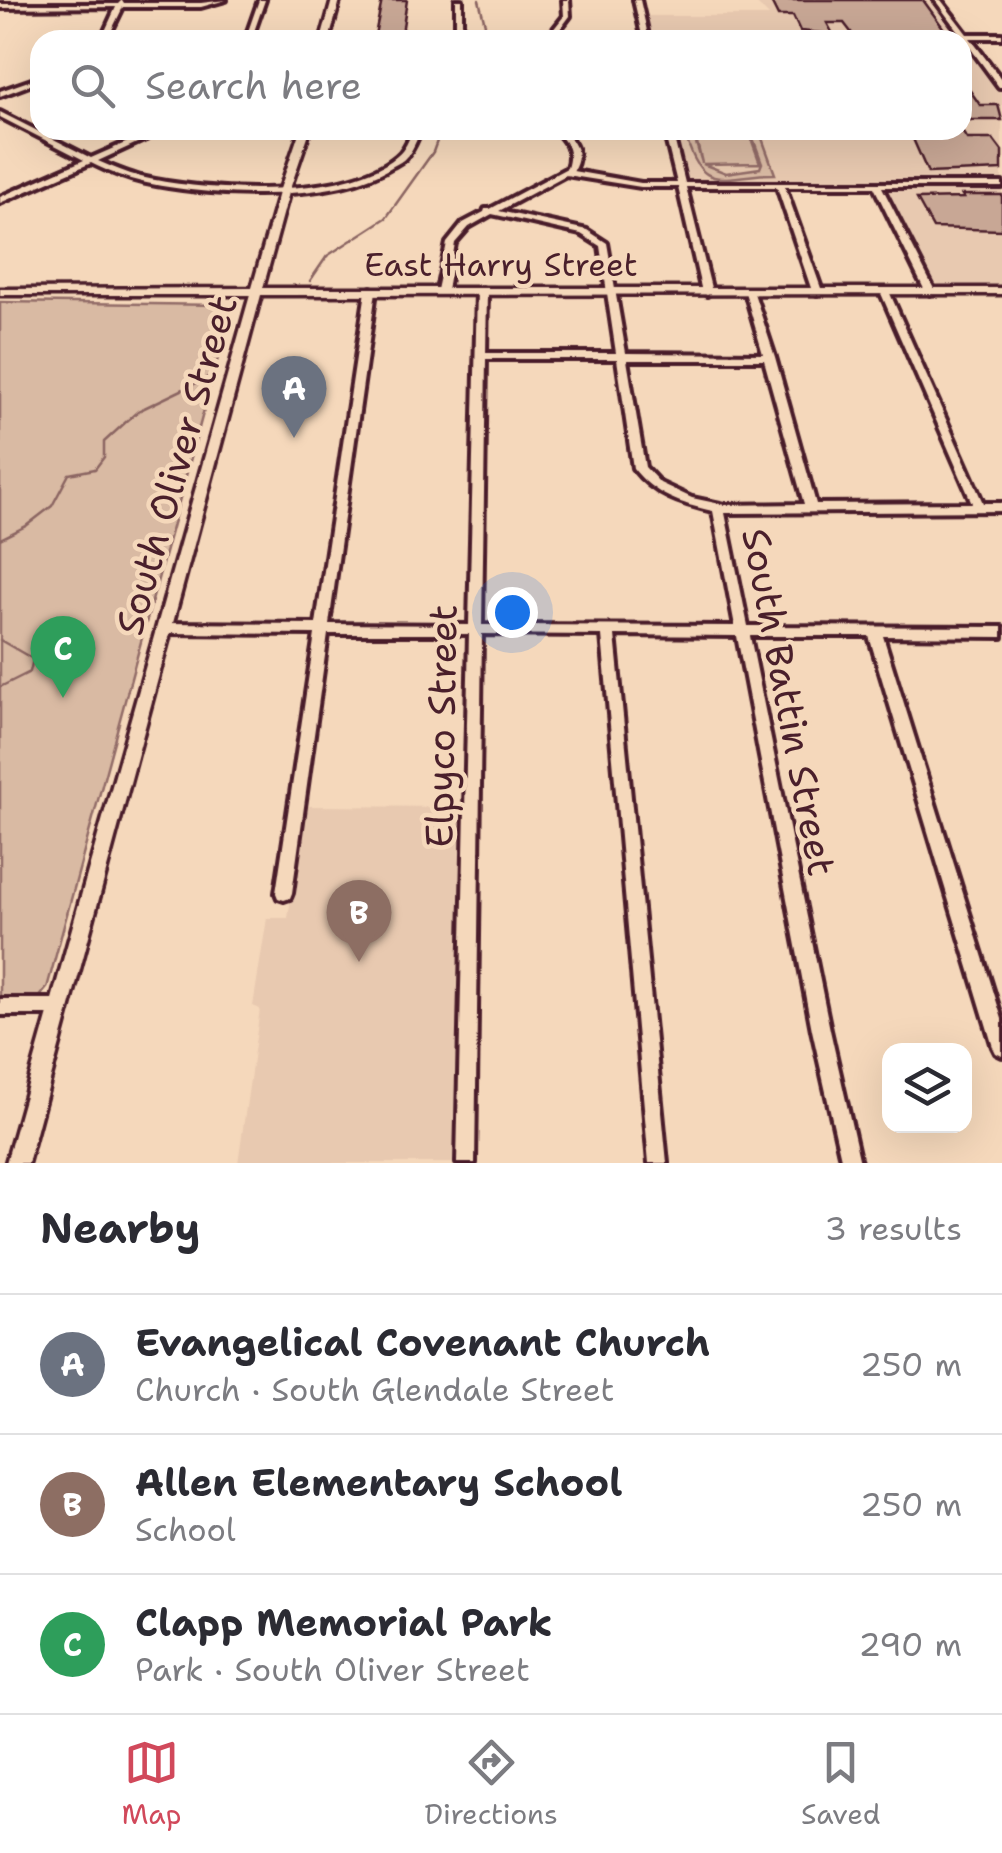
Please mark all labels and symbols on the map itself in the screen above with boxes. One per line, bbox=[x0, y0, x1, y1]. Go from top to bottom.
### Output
street label: East Harry Street bbox=[364, 243, 638, 286]
street label: South Oliver Street bbox=[103, 289, 249, 641]
pin: A bbox=[262, 356, 326, 438]
street label: South Battin Street bbox=[730, 524, 848, 880]
your location bbox=[487, 587, 538, 638]
street label: Elpyco Street bbox=[413, 604, 469, 848]
pin: C bbox=[30, 616, 96, 698]
pin: B bbox=[326, 880, 392, 962]

